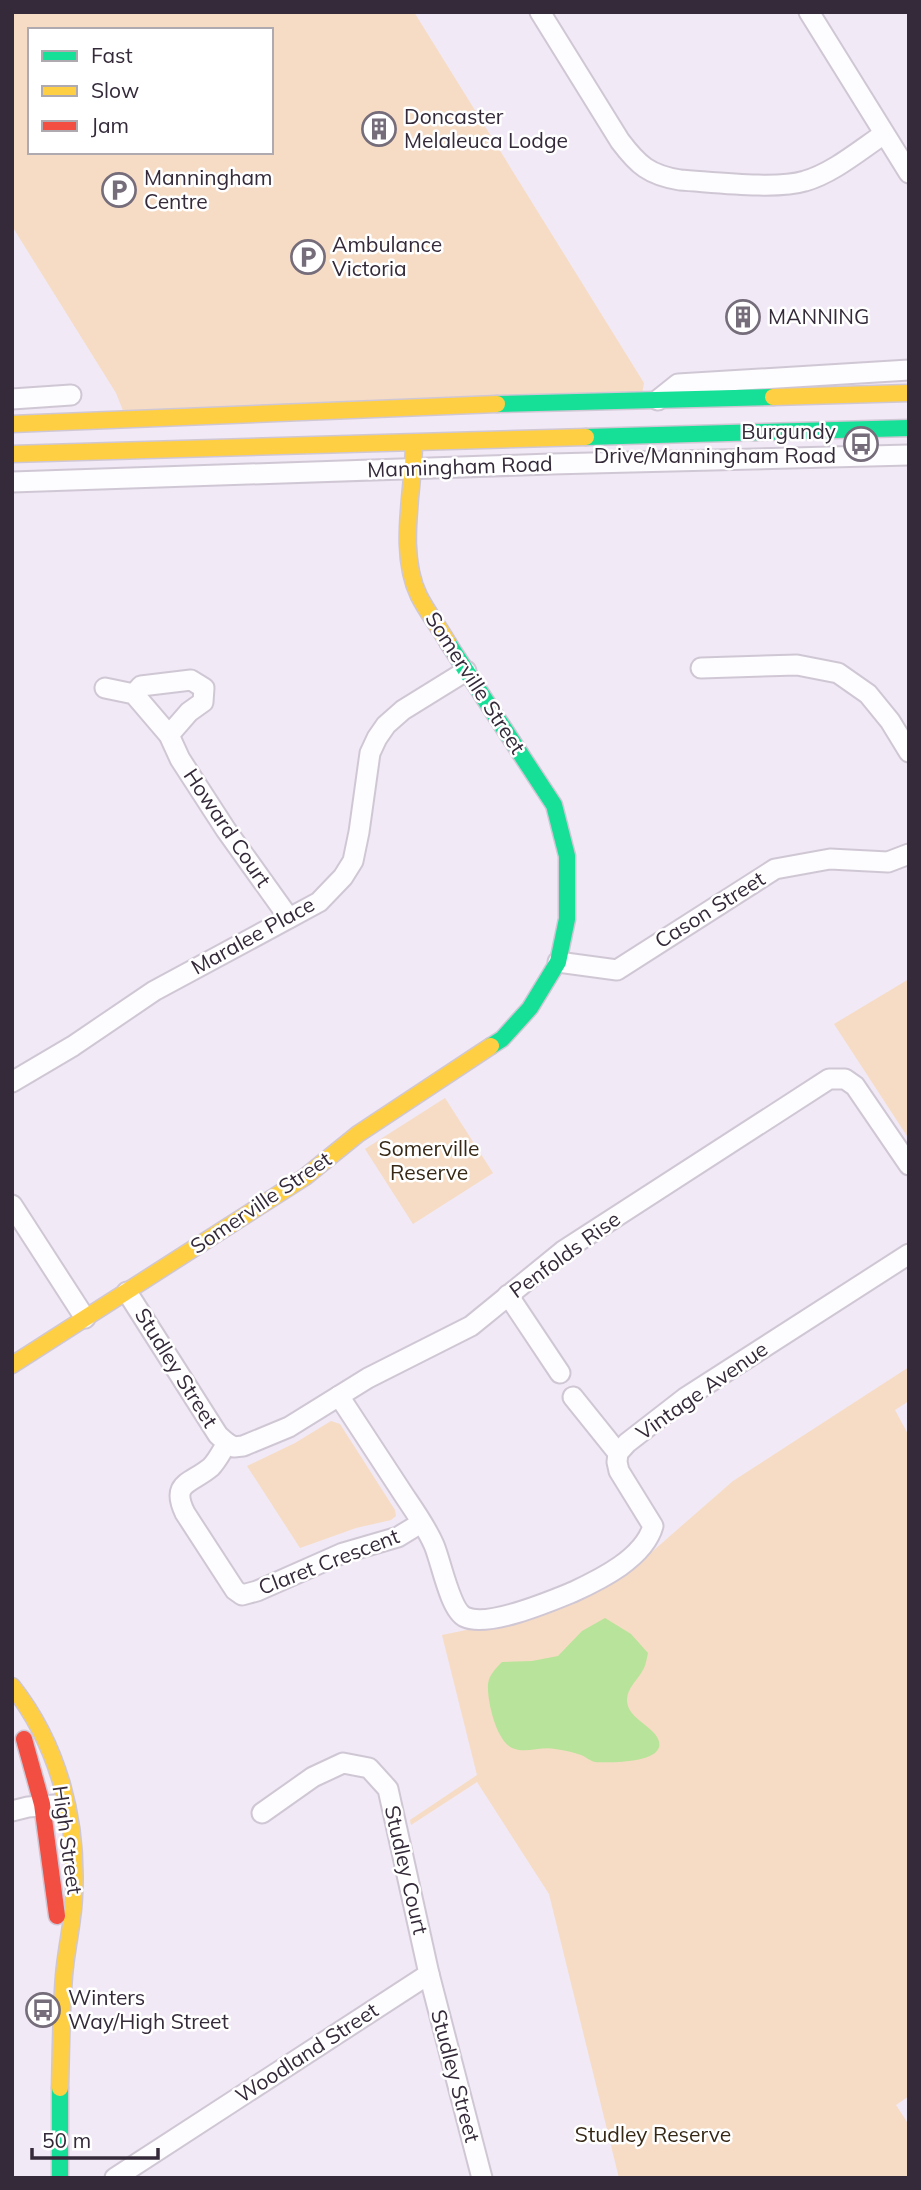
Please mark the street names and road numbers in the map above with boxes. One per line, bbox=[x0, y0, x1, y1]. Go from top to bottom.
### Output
street label: Manningham Road bbox=[367, 450, 553, 482]
street label: Somerville Street bbox=[420, 606, 531, 758]
street label: Howard Court bbox=[179, 763, 277, 892]
street label: Cason Street bbox=[650, 865, 769, 953]
street label: Maralee Place bbox=[186, 891, 319, 980]
street label: Somerville Street bbox=[185, 1145, 336, 1259]
street label: Penfolds Rise bbox=[504, 1205, 625, 1303]
street label: Studley Street bbox=[130, 1303, 224, 1432]
street label: Vintage Avenue bbox=[631, 1335, 772, 1445]
street label: Claret Crescent bbox=[255, 1522, 403, 1600]
street label: High Street bbox=[47, 1784, 88, 1896]
street label: Studley Court bbox=[380, 1803, 434, 1937]
street label: Woodland Street bbox=[230, 1996, 383, 2108]
street label: Studley Street bbox=[426, 2007, 486, 2145]

